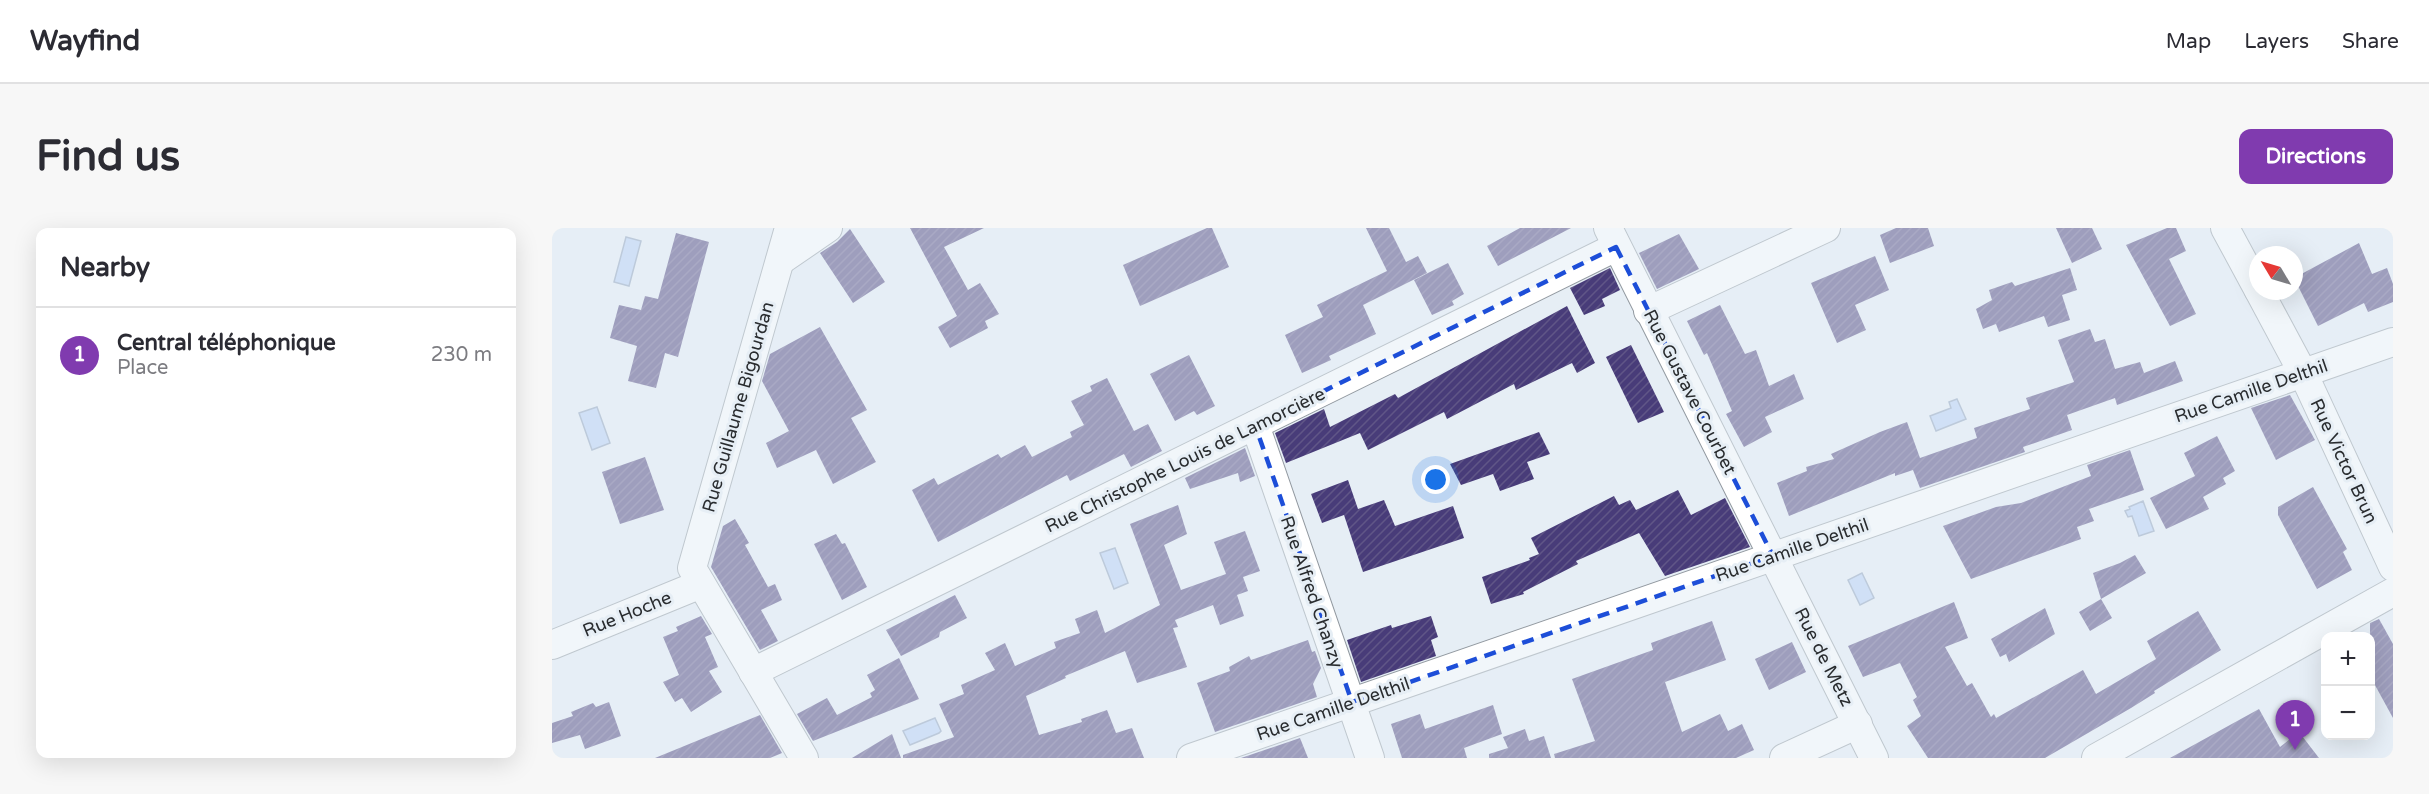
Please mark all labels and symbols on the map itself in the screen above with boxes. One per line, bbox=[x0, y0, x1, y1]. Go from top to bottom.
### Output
north arrow bbox=[2249, 246, 2303, 300]
street label: Rue Guillaume Bigourdan bbox=[697, 299, 779, 515]
street label: Rue Gustave Courbet bbox=[1639, 306, 1741, 478]
street label: Rue Camille Delthil bbox=[2171, 354, 2331, 428]
street label: Rue Christophe Louis de Lamorcière bbox=[1041, 382, 1329, 538]
street label: Rue Victor Brun bbox=[2305, 395, 2383, 527]
your location bbox=[1421, 465, 1450, 494]
street label: Rue Alfred Chanzy bbox=[1276, 513, 1348, 671]
street label: Rue Camille Delthil bbox=[1712, 513, 1872, 587]
street label: Rue Hoche bbox=[579, 586, 675, 642]
street label: Rue de Metz bbox=[1790, 604, 1858, 710]
street label: Rue Camille Delthil bbox=[1253, 672, 1413, 746]
pin: 1 bbox=[2276, 700, 2314, 750]

